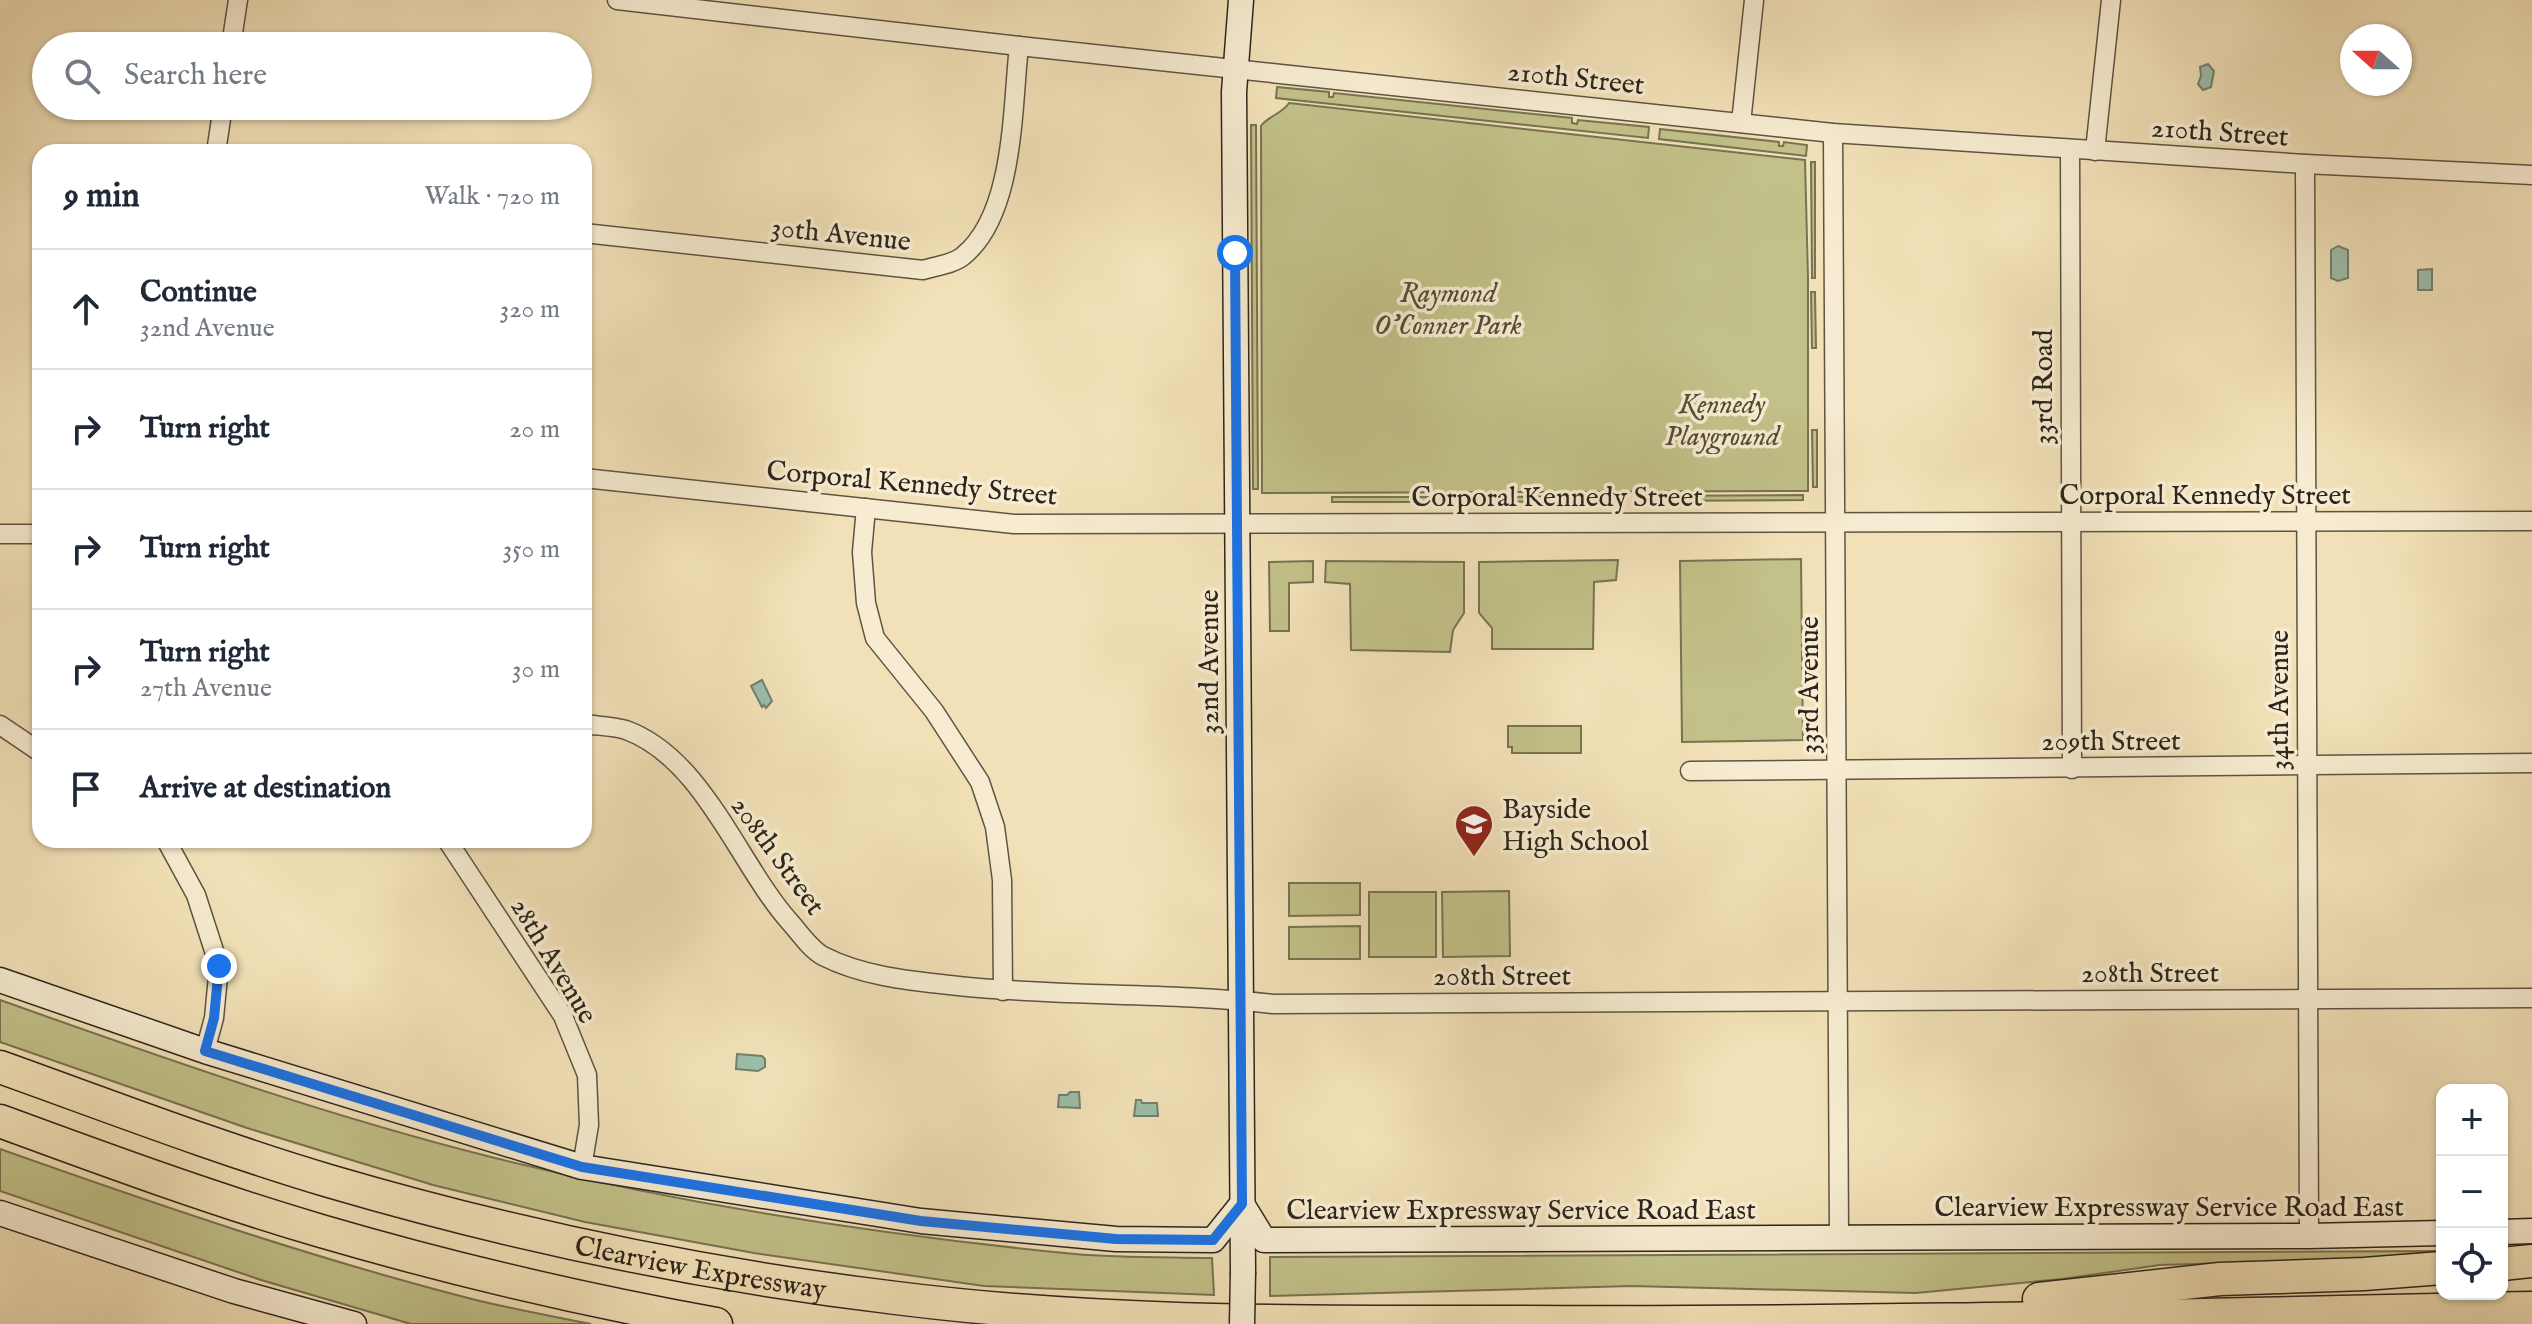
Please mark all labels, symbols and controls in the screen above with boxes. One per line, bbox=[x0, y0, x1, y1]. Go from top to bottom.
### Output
north arrow bbox=[2340, 24, 2412, 96]
search box bbox=[32, 32, 592, 120]
icon: search bbox=[60, 54, 104, 98]
street label: 210th Street bbox=[1506, 55, 1646, 104]
text: Search here bbox=[124, 57, 267, 95]
street label: 210th Street bbox=[2150, 111, 2290, 156]
text: 9 min bbox=[64, 175, 140, 218]
text: Walk · 720 m bbox=[425, 180, 560, 213]
street label: 30th Avenue bbox=[769, 211, 913, 260]
route start bbox=[1217, 235, 1253, 271]
text: Continue bbox=[140, 274, 257, 312]
park label: Raymond O'Conner Park bbox=[1374, 277, 1522, 344]
icon: ahead bbox=[64, 287, 108, 331]
text: 320 m bbox=[500, 293, 560, 326]
text: 32nd Avenue bbox=[140, 312, 275, 345]
street label: 33rd Road bbox=[2027, 329, 2062, 445]
park label: Kennedy Playground bbox=[1665, 388, 1781, 455]
icon: right bbox=[64, 407, 108, 451]
text: Turn right bbox=[140, 410, 270, 448]
text: 20 m bbox=[509, 413, 560, 446]
street label: Corporal Kennedy Street bbox=[765, 454, 1059, 515]
street label: Corporal Kennedy Street bbox=[2059, 479, 2351, 514]
street label: Corporal Kennedy Street bbox=[1411, 481, 1703, 516]
icon: right bbox=[64, 527, 108, 571]
text: Turn right bbox=[140, 530, 270, 568]
text: 350 m bbox=[502, 533, 560, 566]
street label: 32nd Avenue bbox=[1193, 589, 1228, 735]
street label: 33rd Avenue bbox=[1793, 616, 1828, 754]
street label: 34th Avenue bbox=[2263, 630, 2298, 770]
text: Turn right bbox=[140, 634, 270, 672]
icon: right bbox=[64, 647, 108, 691]
text: 30 m bbox=[512, 653, 560, 686]
text: 27th Avenue bbox=[140, 672, 272, 705]
street label: 209th Street bbox=[2041, 725, 2181, 760]
icon: arrive bbox=[64, 767, 108, 811]
text: Arrive at destination bbox=[140, 770, 391, 808]
street label: 208th Street bbox=[722, 790, 832, 923]
place label: Bayside High School bbox=[1502, 793, 1649, 860]
school or university icon: Bayside High School bbox=[1453, 803, 1495, 858]
street label: 28th Avenue bbox=[502, 892, 604, 1031]
route end bbox=[201, 948, 237, 984]
street label: 208th Street bbox=[2081, 957, 2219, 992]
street label: 208th Street bbox=[1433, 960, 1571, 995]
map controls bbox=[2436, 1084, 2508, 1300]
button: + bbox=[2436, 1084, 2508, 1156]
button: − bbox=[2436, 1156, 2508, 1228]
street label: Clearview Expressway Service Road East bbox=[1934, 1191, 2404, 1226]
street label: Clearview Expressway Service Road East bbox=[1286, 1194, 1756, 1229]
button: locate bbox=[2436, 1228, 2508, 1300]
street label: Clearview Expressway bbox=[571, 1229, 829, 1309]

